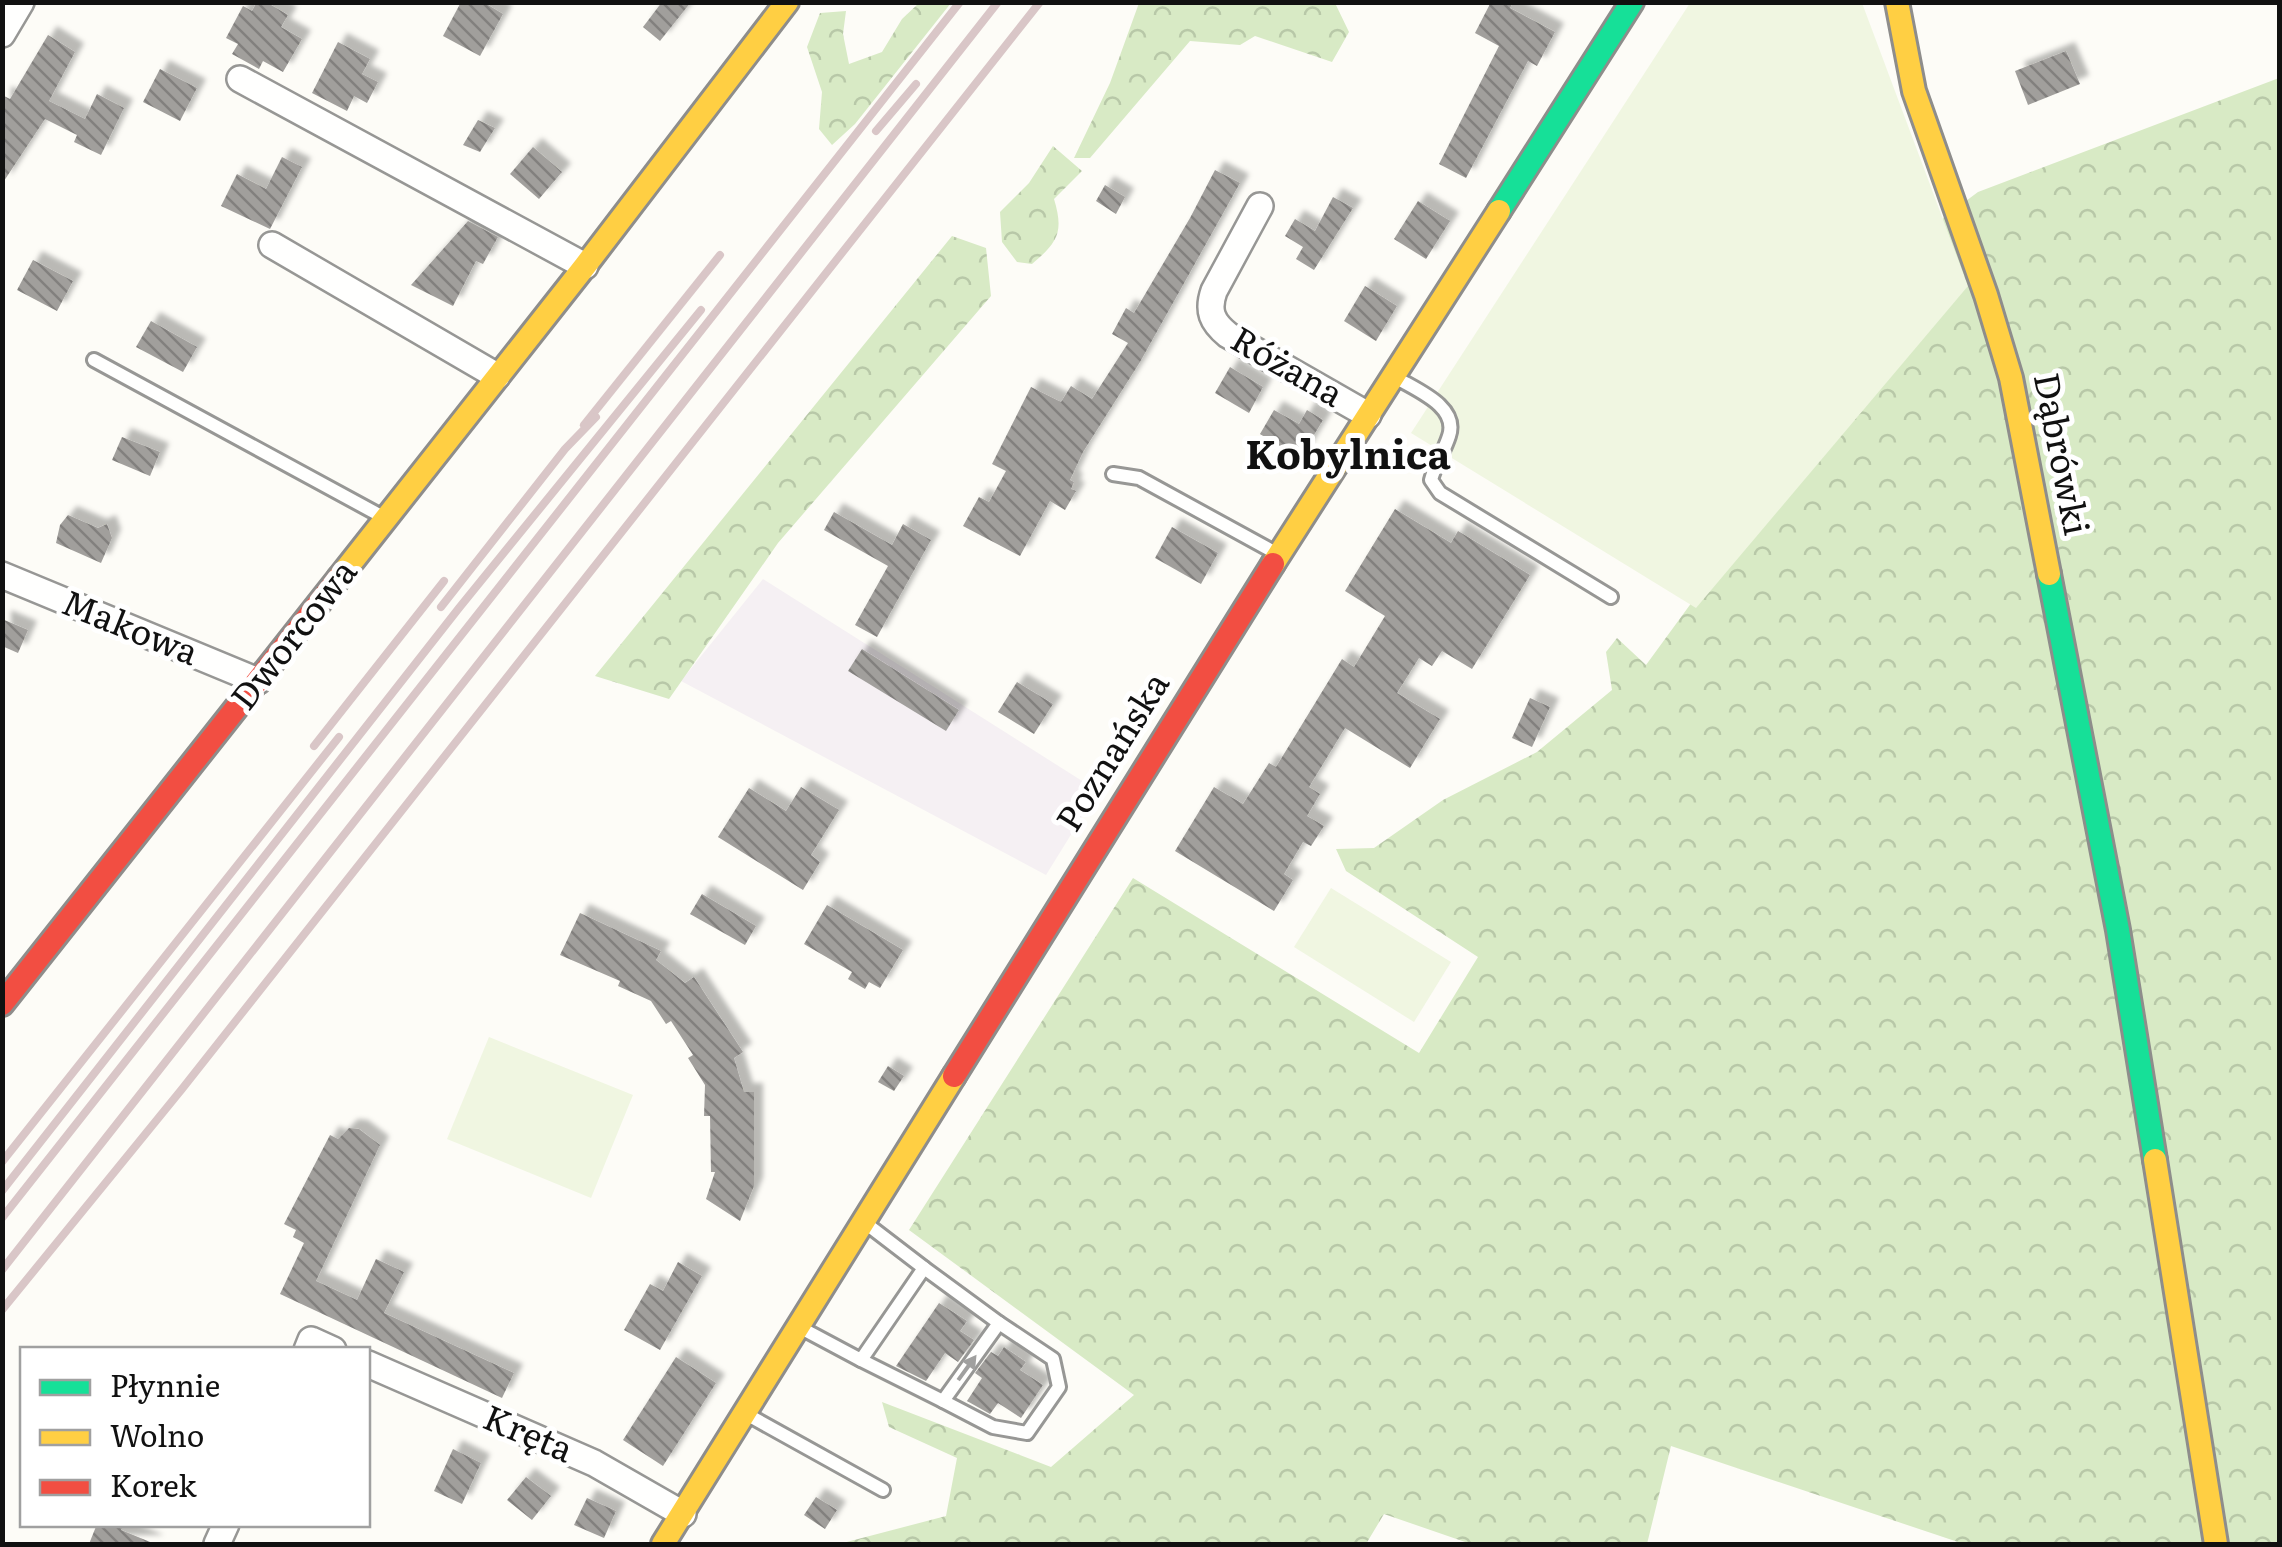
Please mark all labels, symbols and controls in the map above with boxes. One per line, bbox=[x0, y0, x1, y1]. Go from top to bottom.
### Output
street label: Różana bbox=[1223, 311, 1355, 418]
street label: Dąbrówki bbox=[2023, 368, 2105, 539]
district label: Kobylnica bbox=[1245, 422, 1452, 481]
street label: Dworcowa bbox=[216, 547, 367, 720]
street label: Makowa bbox=[55, 574, 207, 676]
street label: Poznańska bbox=[1041, 661, 1180, 840]
legend bbox=[20, 1347, 370, 1527]
one-way arrow bbox=[957, 1355, 976, 1381]
text: Płynnie bbox=[110, 1362, 220, 1406]
street label: Kręta bbox=[476, 1389, 582, 1473]
text: Wolno bbox=[110, 1412, 204, 1456]
text: Korek bbox=[110, 1462, 197, 1506]

